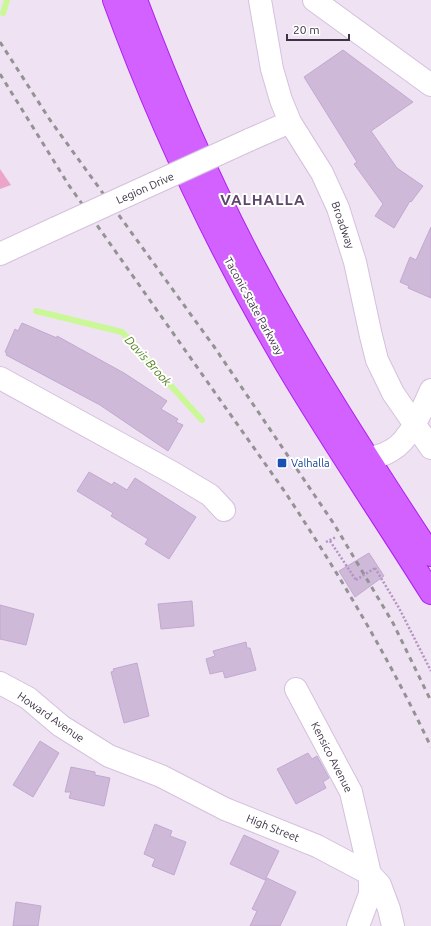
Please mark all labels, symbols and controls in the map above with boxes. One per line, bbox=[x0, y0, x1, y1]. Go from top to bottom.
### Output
scale bar bbox=[287, 16, 349, 42]
text: 20 m bbox=[293, 23, 320, 36]
street label: Legion Drive bbox=[114, 170, 176, 206]
district label: VALHALLA bbox=[220, 191, 306, 208]
street label: Broadway bbox=[329, 200, 357, 251]
street label: Taconic State Parkway bbox=[222, 255, 286, 357]
water label: Davis Brook bbox=[123, 333, 175, 389]
marker: Valhalla bbox=[276, 457, 288, 469]
place label: Valhalla bbox=[291, 457, 330, 469]
street label: Howard Avenue bbox=[15, 690, 87, 744]
street label: Kensico Avenue bbox=[309, 720, 355, 794]
street label: High Street bbox=[245, 812, 302, 844]

